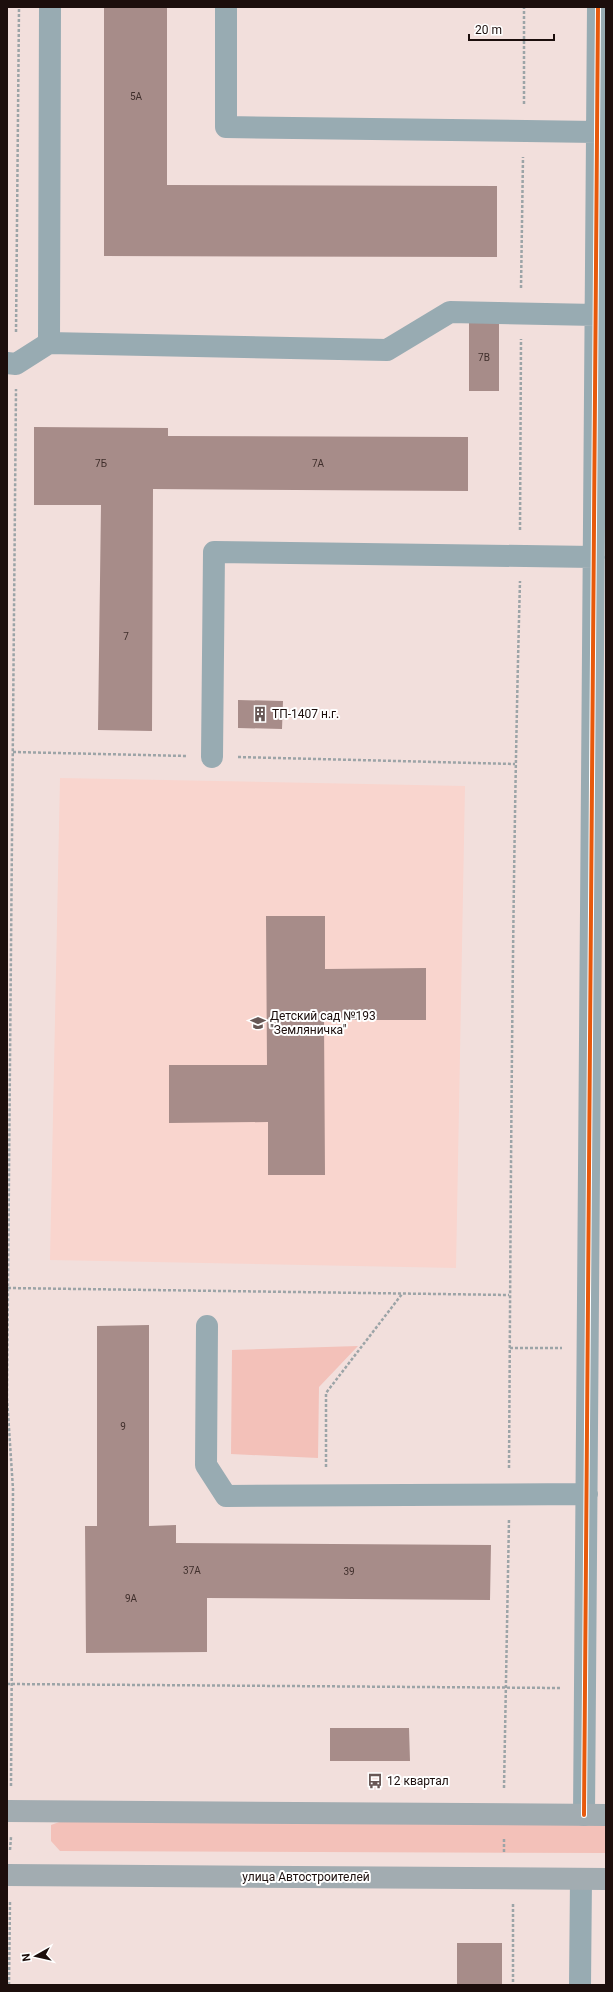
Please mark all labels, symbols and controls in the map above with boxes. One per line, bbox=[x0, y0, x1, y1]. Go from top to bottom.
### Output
scale bar bbox=[469, 16, 554, 42]
text: 20 m bbox=[475, 23, 502, 37]
house number: 5А bbox=[130, 91, 143, 102]
house number: 7В bbox=[478, 352, 490, 363]
house number: 7Б bbox=[95, 458, 107, 469]
house number: 7А bbox=[312, 458, 325, 469]
house number: 7 bbox=[123, 631, 129, 642]
building icon: ТП-1407 н.г. bbox=[251, 705, 269, 723]
place label: ТП-1407 н.г. bbox=[272, 707, 339, 721]
place label: Детский сад №193 "Земляничка" bbox=[270, 1009, 376, 1037]
school or university icon: Детский сад №193 "Земляничка" bbox=[249, 1014, 267, 1032]
house number: 9 bbox=[120, 1421, 126, 1432]
house number: 37А bbox=[183, 1565, 201, 1576]
house number: 39 bbox=[343, 1566, 355, 1577]
house number: 9А bbox=[125, 1593, 138, 1604]
bus stop icon: 12 квартал bbox=[366, 1772, 384, 1790]
place label: 12 квартал bbox=[387, 1774, 449, 1788]
street label: улица Автостроителей bbox=[242, 1870, 370, 1884]
north arrow bbox=[16, 1936, 56, 1976]
text: N bbox=[20, 1952, 34, 1962]

